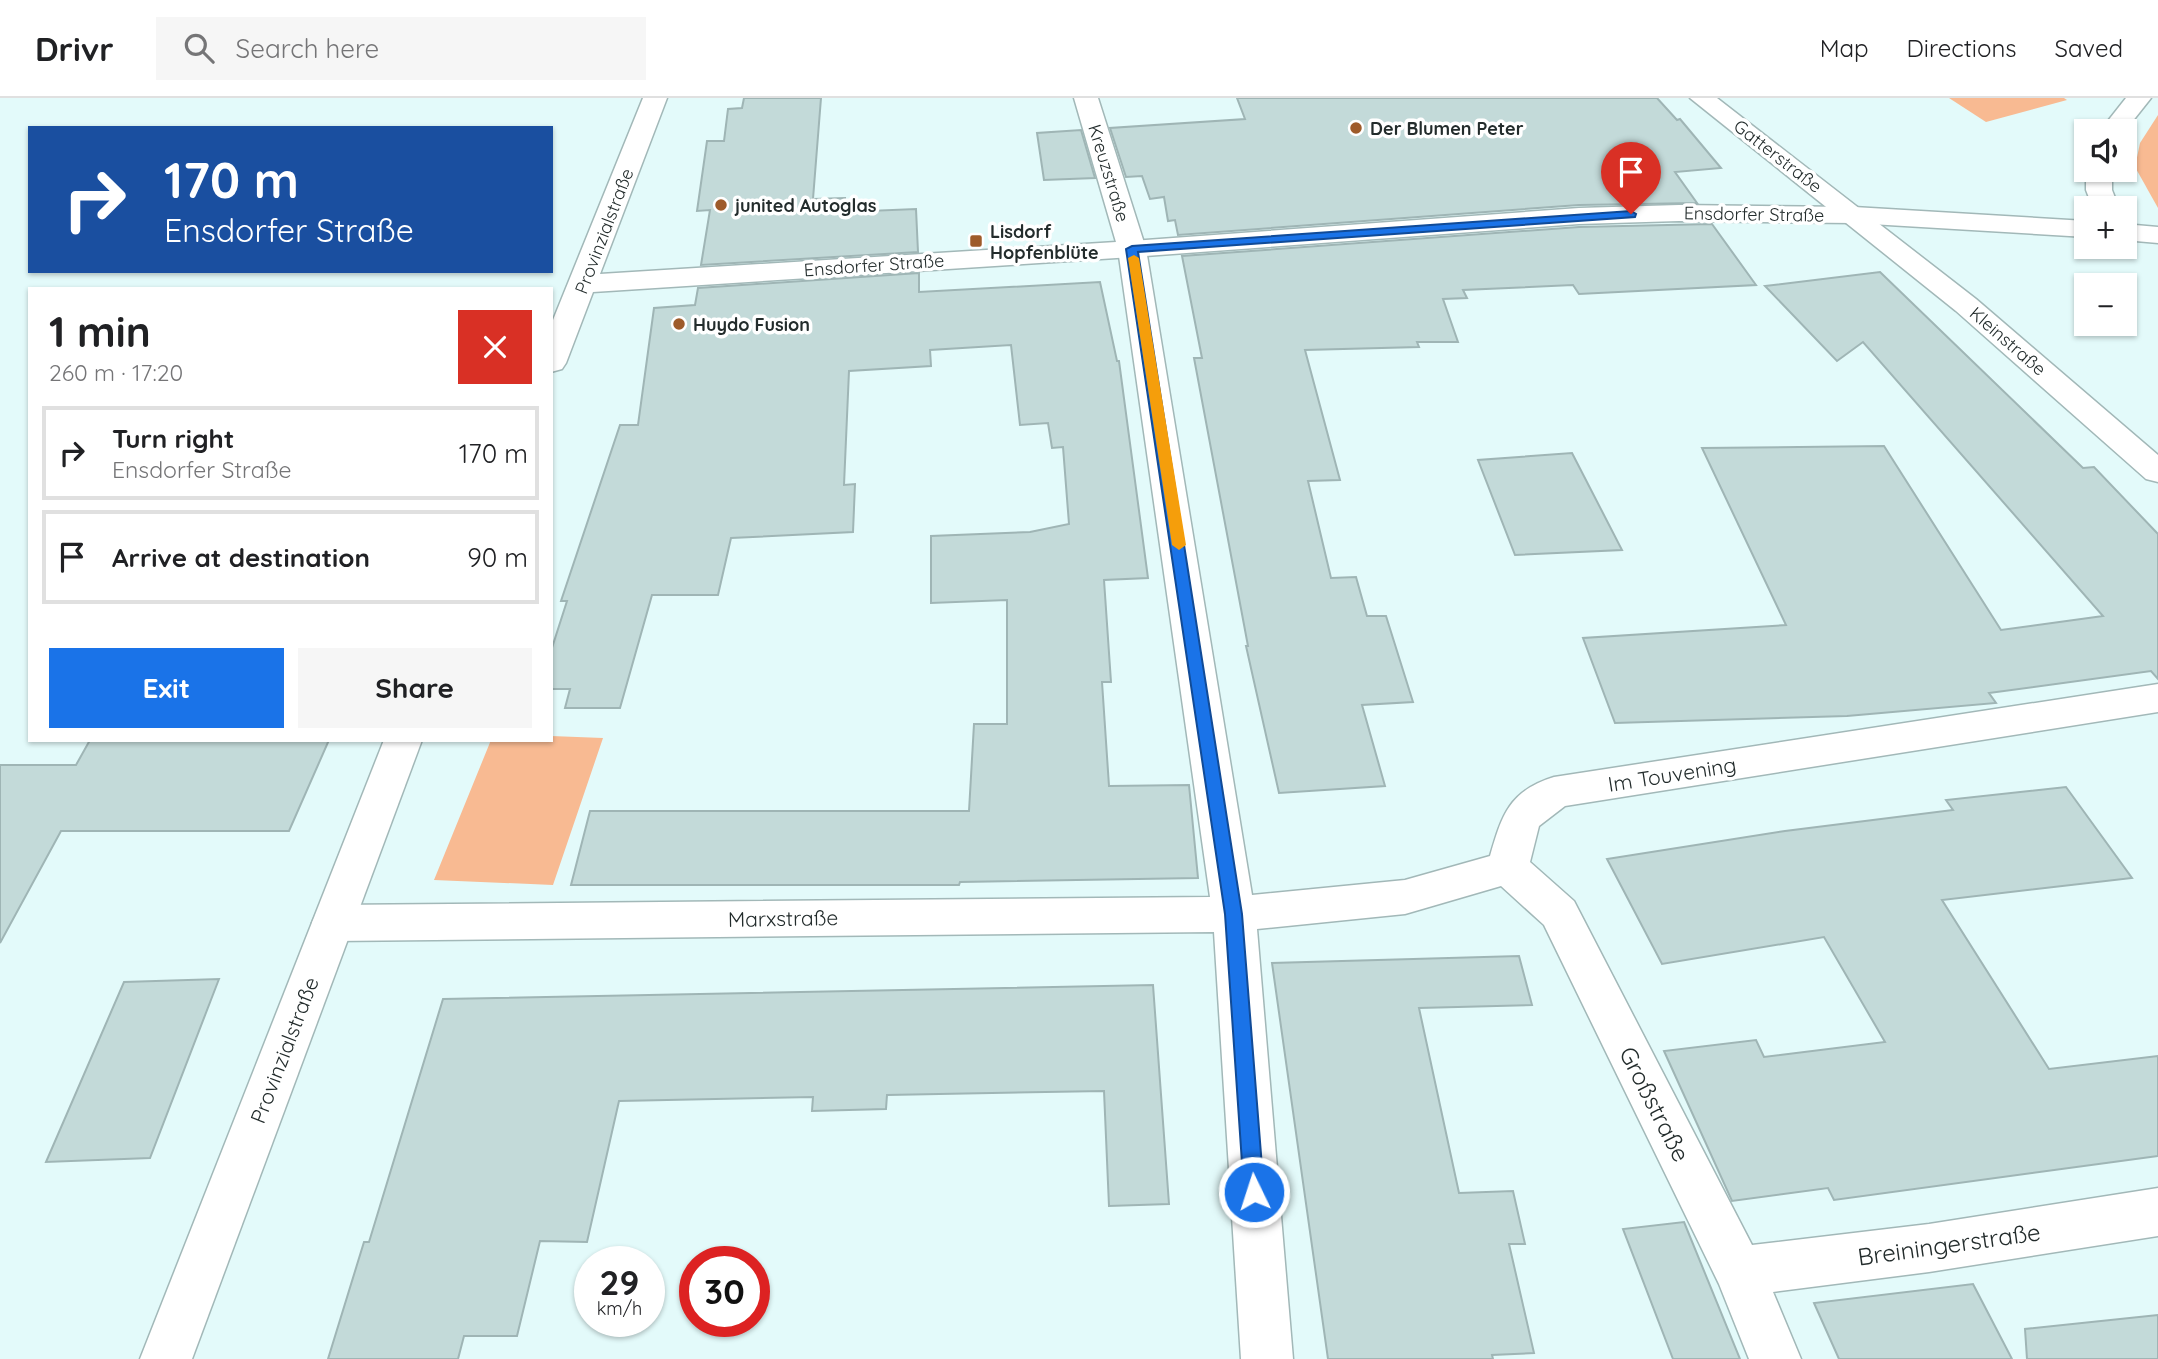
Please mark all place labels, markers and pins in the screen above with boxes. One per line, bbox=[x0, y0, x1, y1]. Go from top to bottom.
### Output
place label: Der Blumen Peter bbox=[1370, 117, 1524, 140]
marker: Der Blumen Peter bbox=[1348, 120, 1364, 136]
pin bbox=[1601, 142, 1661, 214]
place label: junited Autoglas bbox=[734, 194, 877, 217]
marker: junited Autoglas bbox=[713, 197, 729, 213]
place label: Lisdorf Hopfenblüte bbox=[990, 220, 1099, 264]
marker: Lisdorf Hopfenblüte bbox=[968, 233, 984, 249]
place label: Huydo Fusion bbox=[693, 313, 810, 336]
marker: Huydo Fusion bbox=[671, 316, 687, 332]

